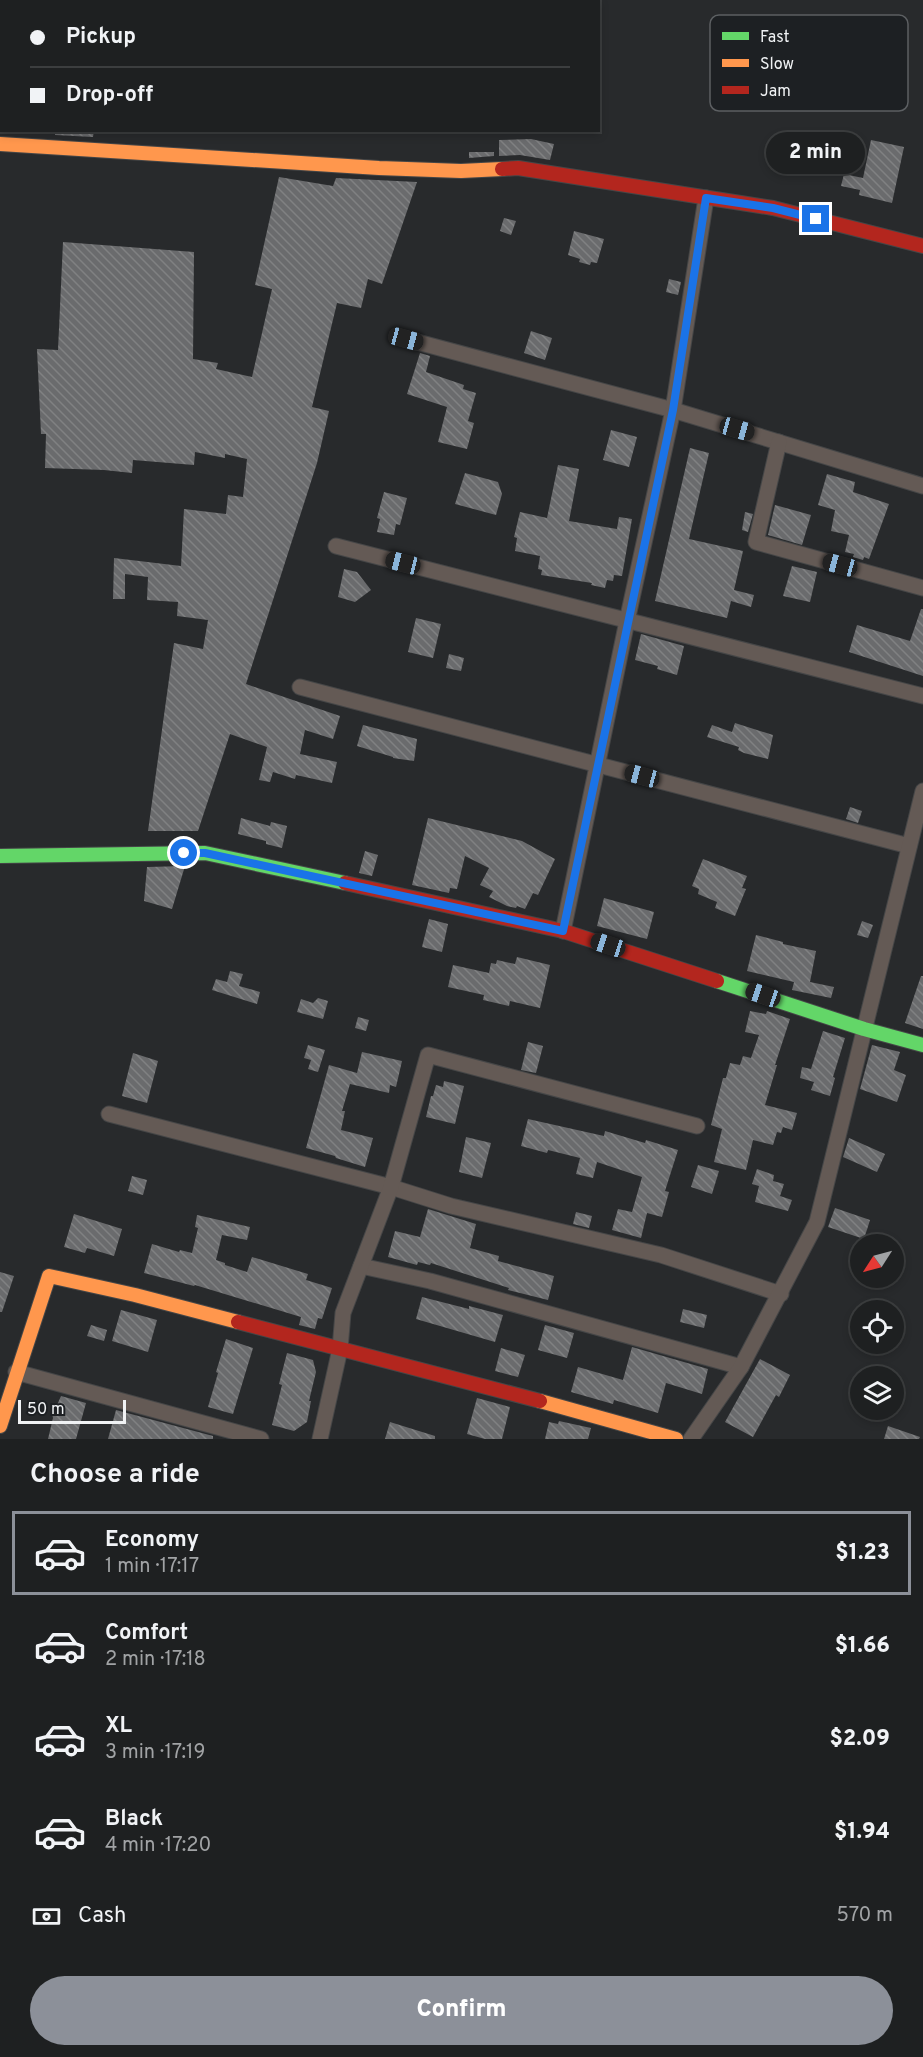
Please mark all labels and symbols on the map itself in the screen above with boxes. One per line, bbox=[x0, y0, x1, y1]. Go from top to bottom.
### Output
legend bbox=[710, 15, 908, 111]
text: Fast bbox=[760, 28, 790, 48]
text: Slow bbox=[760, 55, 794, 75]
text: Jam bbox=[760, 82, 791, 102]
callout: 2 min bbox=[766, 132, 866, 174]
route end bbox=[802, 205, 829, 232]
car bbox=[386, 326, 426, 352]
car bbox=[717, 415, 757, 443]
car bbox=[383, 550, 423, 576]
car bbox=[820, 552, 860, 578]
car bbox=[622, 763, 662, 789]
route start bbox=[170, 839, 197, 866]
car bbox=[588, 931, 628, 959]
car bbox=[743, 981, 783, 1009]
north arrow bbox=[850, 1234, 904, 1288]
scale bar bbox=[18, 1397, 126, 1424]

